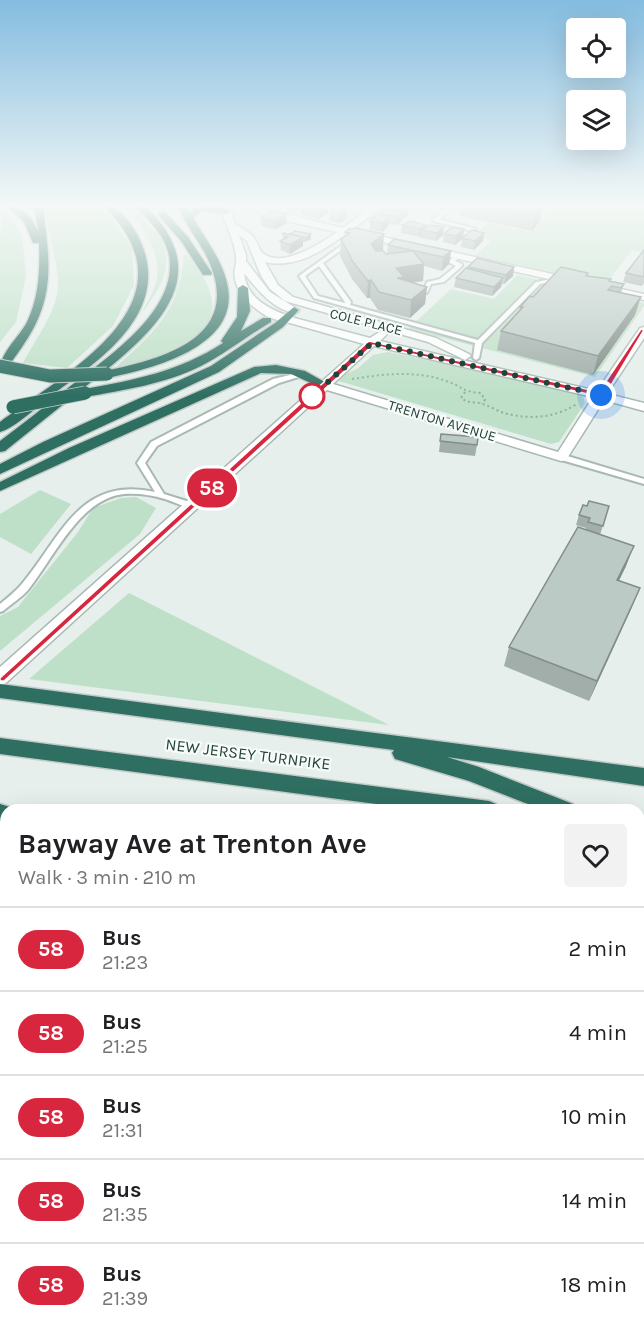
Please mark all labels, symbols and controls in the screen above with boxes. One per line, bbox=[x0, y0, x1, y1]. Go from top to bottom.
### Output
map controls bbox=[566, 18, 626, 150]
button: locate bbox=[566, 18, 626, 78]
button: layers bbox=[566, 90, 626, 150]
street label: COLE PLACE bbox=[328, 305, 404, 339]
your location bbox=[586, 380, 616, 410]
unlabelled marker bbox=[299, 383, 325, 409]
street label: TRENTON AVENUE bbox=[386, 397, 498, 445]
line badge: 58 bbox=[185, 468, 239, 508]
text: 58 bbox=[199, 476, 225, 500]
street label: NEW JERSEY TURNPIKE bbox=[165, 734, 331, 774]
button: heart bbox=[564, 824, 627, 887]
text: Bayway Ave at Trenton Ave bbox=[18, 827, 367, 860]
text: Walk · 3 min · 210 m bbox=[18, 866, 196, 889]
text: Bus bbox=[102, 925, 142, 951]
text: 2 min bbox=[569, 936, 627, 962]
text: 58 bbox=[38, 937, 64, 961]
text: 21:23 bbox=[102, 951, 148, 974]
text: Bus bbox=[102, 1009, 142, 1035]
text: 4 min bbox=[569, 1020, 627, 1046]
text: 58 bbox=[38, 1021, 64, 1045]
text: 21:25 bbox=[102, 1035, 148, 1058]
text: Bus bbox=[102, 1093, 142, 1119]
text: 10 min bbox=[561, 1104, 627, 1130]
text: 58 bbox=[38, 1105, 64, 1129]
text: 21:31 bbox=[102, 1119, 143, 1142]
text: Bus bbox=[102, 1177, 142, 1203]
text: 14 min bbox=[562, 1188, 627, 1214]
text: 58 bbox=[38, 1189, 64, 1213]
text: 21:35 bbox=[102, 1203, 148, 1226]
text: Bus bbox=[102, 1261, 142, 1287]
text: 18 min bbox=[561, 1272, 627, 1298]
text: 58 bbox=[38, 1273, 64, 1297]
text: 21:39 bbox=[102, 1287, 148, 1310]

